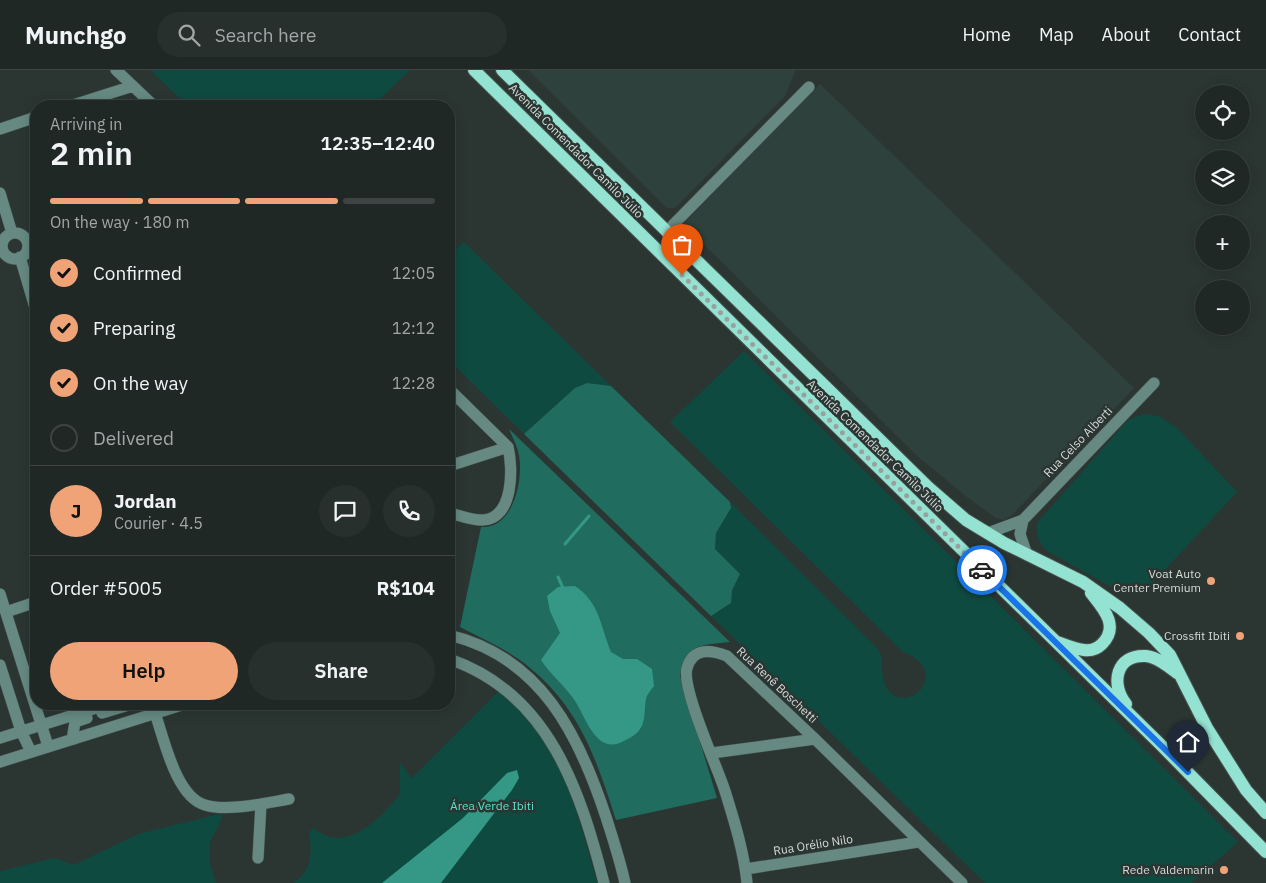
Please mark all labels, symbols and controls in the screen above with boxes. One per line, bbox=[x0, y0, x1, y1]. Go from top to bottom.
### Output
search box bbox=[157, 12, 507, 57]
text: Munchgo bbox=[25, 19, 127, 51]
icon: search bbox=[175, 21, 203, 49]
text: Search here bbox=[215, 23, 316, 47]
text: Home bbox=[963, 23, 1011, 46]
text: Map bbox=[1039, 23, 1074, 46]
text: About bbox=[1102, 23, 1150, 46]
text: Contact bbox=[1178, 23, 1241, 46]
street label: Avenida Comendador Camilo Júlio bbox=[506, 80, 647, 221]
map controls bbox=[1195, 85, 1250, 335]
button: locate bbox=[1195, 85, 1250, 140]
text: Arriving in bbox=[50, 114, 122, 134]
text: 12:35–12:40 bbox=[321, 131, 435, 155]
text: 2 min bbox=[50, 132, 133, 174]
button: layers bbox=[1195, 150, 1250, 205]
text: On the way · 180 m bbox=[50, 212, 189, 232]
button: + bbox=[1195, 215, 1250, 270]
pin bbox=[661, 224, 703, 275]
icon: bag bbox=[668, 231, 696, 259]
icon: check bbox=[50, 259, 78, 287]
text: Confirmed bbox=[93, 261, 182, 285]
text: 12:05 bbox=[392, 263, 435, 283]
button: − bbox=[1195, 280, 1250, 335]
icon: check bbox=[50, 314, 78, 342]
text: Preparing bbox=[93, 316, 175, 340]
text: 12:12 bbox=[392, 318, 435, 338]
icon: check bbox=[50, 369, 78, 397]
text: On the way bbox=[93, 371, 188, 395]
text: 12:28 bbox=[392, 373, 435, 393]
street label: Avenida Comendador Camilo Júlio bbox=[804, 376, 947, 515]
street label: Rua Celso Alberti bbox=[1040, 403, 1115, 480]
text: Delivered bbox=[93, 426, 174, 450]
button: chat bbox=[319, 485, 371, 537]
button: phone bbox=[383, 485, 435, 537]
text: Jordan bbox=[114, 489, 177, 513]
text: J bbox=[71, 499, 81, 523]
text: Courier · 4.5 bbox=[114, 513, 203, 533]
courier bbox=[957, 545, 1007, 595]
icon: car bbox=[968, 556, 996, 584]
place label: Voat Auto Center Premium bbox=[1113, 566, 1201, 595]
marker: Voat Auto Center Premium bbox=[1205, 575, 1217, 587]
text: Order #5005 bbox=[50, 576, 162, 600]
text: R$104 bbox=[377, 576, 435, 600]
place label: Crossfit Ibiti bbox=[1164, 628, 1230, 643]
marker: Crossfit Ibiti bbox=[1234, 630, 1246, 642]
button: Help bbox=[50, 642, 238, 700]
button: Share bbox=[248, 642, 435, 700]
street label: Rua Renê Boschetti bbox=[734, 643, 821, 726]
pin bbox=[1167, 721, 1209, 772]
icon: home bbox=[1174, 728, 1202, 756]
park label: Área Verde Ibiti bbox=[450, 798, 534, 813]
street label: Rua Orélio Nilo bbox=[772, 831, 854, 858]
place label: Rede Valdemarin bbox=[1122, 862, 1214, 877]
marker: Rede Valdemarin bbox=[1218, 864, 1230, 876]

